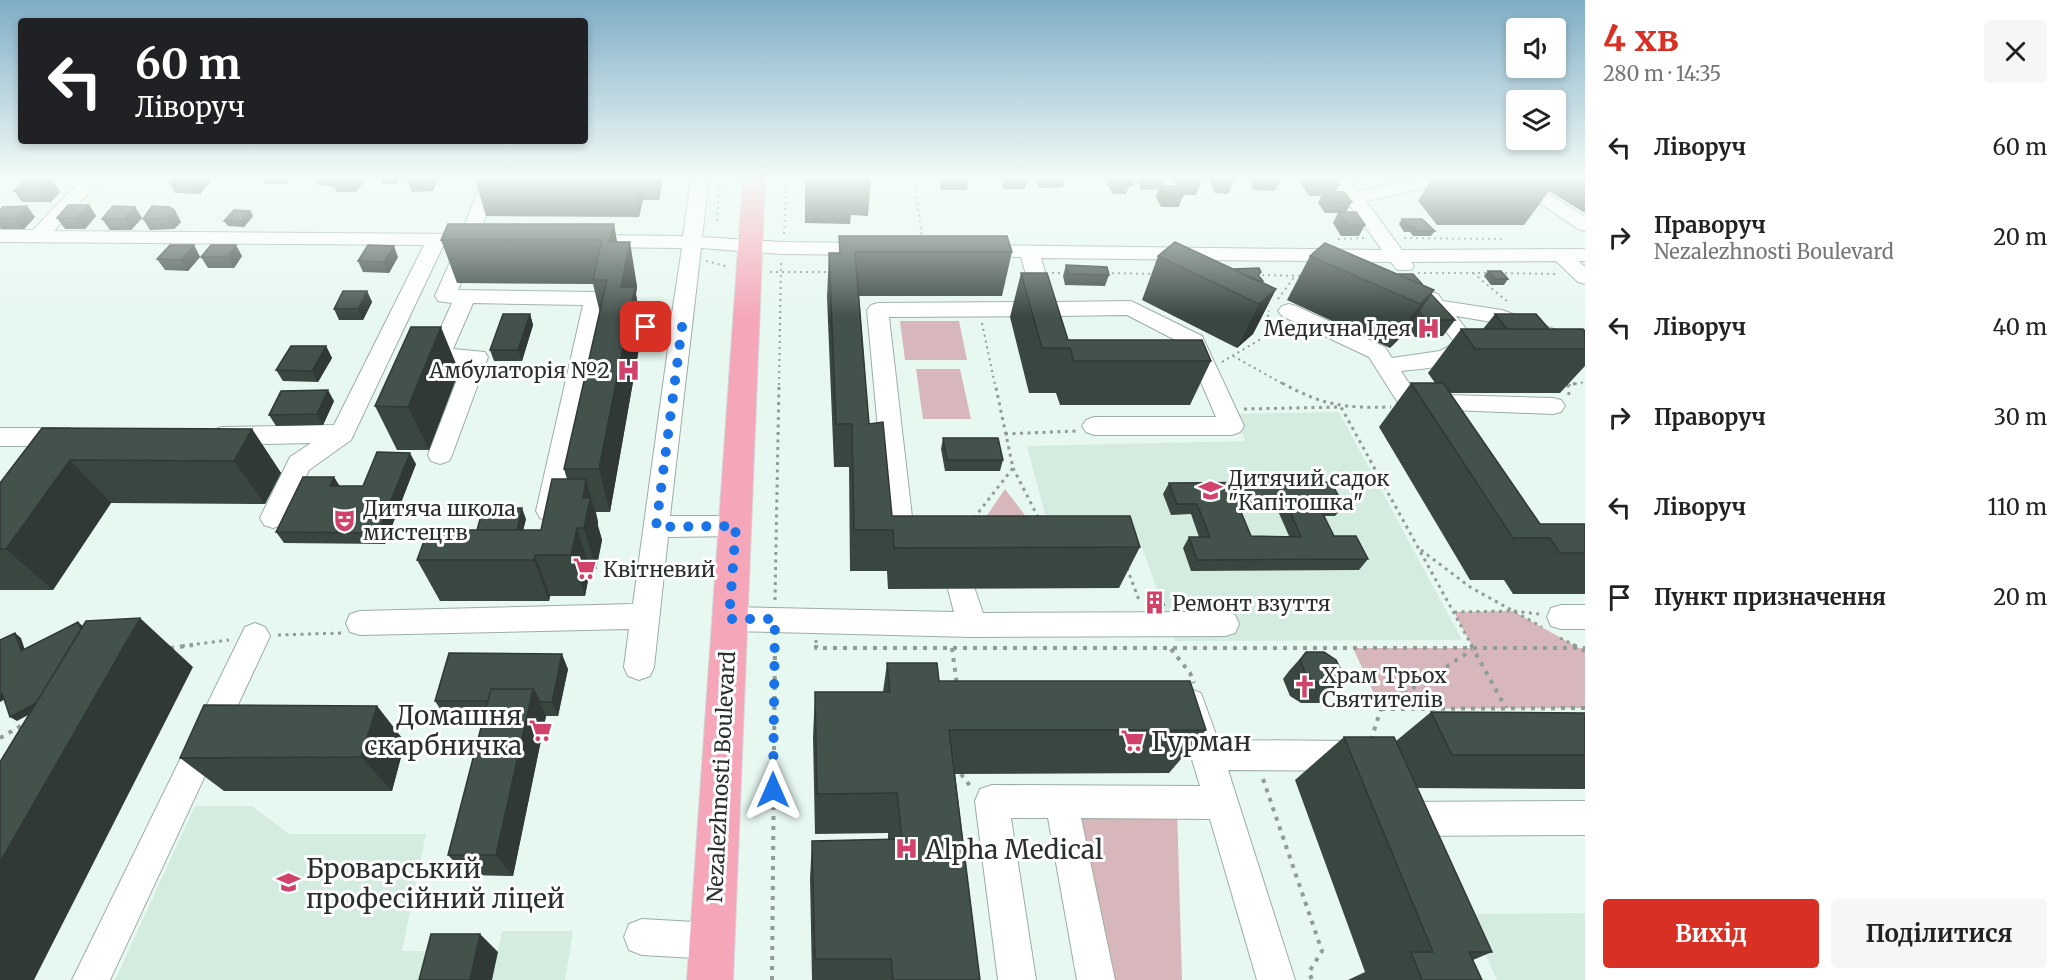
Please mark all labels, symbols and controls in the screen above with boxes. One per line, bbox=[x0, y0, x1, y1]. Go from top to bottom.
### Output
text: 4 хв bbox=[1603, 16, 1679, 61]
map controls bbox=[1506, 18, 1566, 150]
button: sound bbox=[1506, 18, 1566, 78]
button: close bbox=[1984, 20, 2047, 83]
text: 60 m bbox=[135, 38, 241, 90]
icon: left bbox=[36, 42, 114, 120]
text: 280 m · 14:35 bbox=[1603, 61, 1721, 86]
text: Ліворуч bbox=[135, 90, 245, 124]
button: layers bbox=[1506, 90, 1566, 150]
icon: left bbox=[1603, 131, 1636, 164]
text: Ліворуч bbox=[1654, 133, 1746, 161]
text: 60 m bbox=[1993, 133, 2047, 161]
text: Праворуч bbox=[1654, 211, 1766, 239]
icon: right bbox=[1603, 221, 1636, 254]
text: 20 m bbox=[1993, 223, 2047, 251]
text: Nezalezhnosti Boulevard bbox=[1654, 239, 1894, 264]
pin bbox=[620, 301, 671, 352]
icon: arrive bbox=[629, 310, 662, 343]
icon: left bbox=[1603, 311, 1636, 344]
text: Ліворуч bbox=[1654, 313, 1746, 341]
text: 40 m bbox=[1992, 313, 2047, 341]
place label: Медична Ідея bbox=[1264, 315, 1411, 342]
hospital icon: Медична Ідея bbox=[1416, 315, 1442, 341]
place label: Амбулаторія №2 bbox=[428, 357, 610, 384]
hospital icon: Амбулаторія №2 bbox=[615, 357, 641, 383]
icon: right bbox=[1603, 401, 1636, 434]
text: Праворуч bbox=[1654, 403, 1766, 431]
text: 30 m bbox=[1993, 403, 2047, 431]
place label: Дитячий садок "Капітошка" bbox=[1228, 465, 1390, 516]
school or university icon: Дитячий садок "Капітошка" bbox=[1197, 477, 1223, 503]
icon: left bbox=[1603, 491, 1636, 524]
text: Ліворуч bbox=[1654, 493, 1746, 521]
text: 110 m bbox=[1988, 493, 2047, 521]
place label: Дитяча школа мистецтв bbox=[363, 495, 516, 546]
theatre icon: Дитяча школа мистецтв bbox=[332, 507, 358, 533]
supermarket icon: Квітневий bbox=[572, 556, 598, 582]
place label: Квітневий bbox=[603, 556, 715, 583]
icon: arrive bbox=[1603, 581, 1636, 614]
text: Пункт призначення bbox=[1654, 583, 1886, 611]
text: 20 m bbox=[1993, 583, 2047, 611]
building icon: Ремонт взуття bbox=[1141, 590, 1167, 616]
place label: Ремонт взуття bbox=[1172, 590, 1331, 617]
street label: Nezalezhnosti Boulevard bbox=[701, 650, 741, 903]
place label: Храм Трьох Святителів bbox=[1322, 662, 1447, 713]
church icon: Храм Трьох Святителів bbox=[1291, 674, 1317, 700]
place label: Домашня скарбничка bbox=[364, 699, 522, 762]
supermarket icon: Домашня скарбничка bbox=[527, 717, 553, 743]
place label: Гурман bbox=[1151, 725, 1251, 758]
supermarket icon: Гурман bbox=[1120, 728, 1146, 754]
position arrow bbox=[741, 758, 805, 822]
place label: Alpha Medical bbox=[924, 833, 1103, 866]
hospital icon: Alpha Medical bbox=[894, 836, 920, 862]
place label: Броварський професійний ліцей bbox=[306, 852, 565, 915]
school or university icon: Броварський професійний ліцей bbox=[275, 870, 301, 896]
button: Вихід bbox=[1603, 899, 1819, 968]
button: Поділитися bbox=[1831, 899, 2047, 968]

